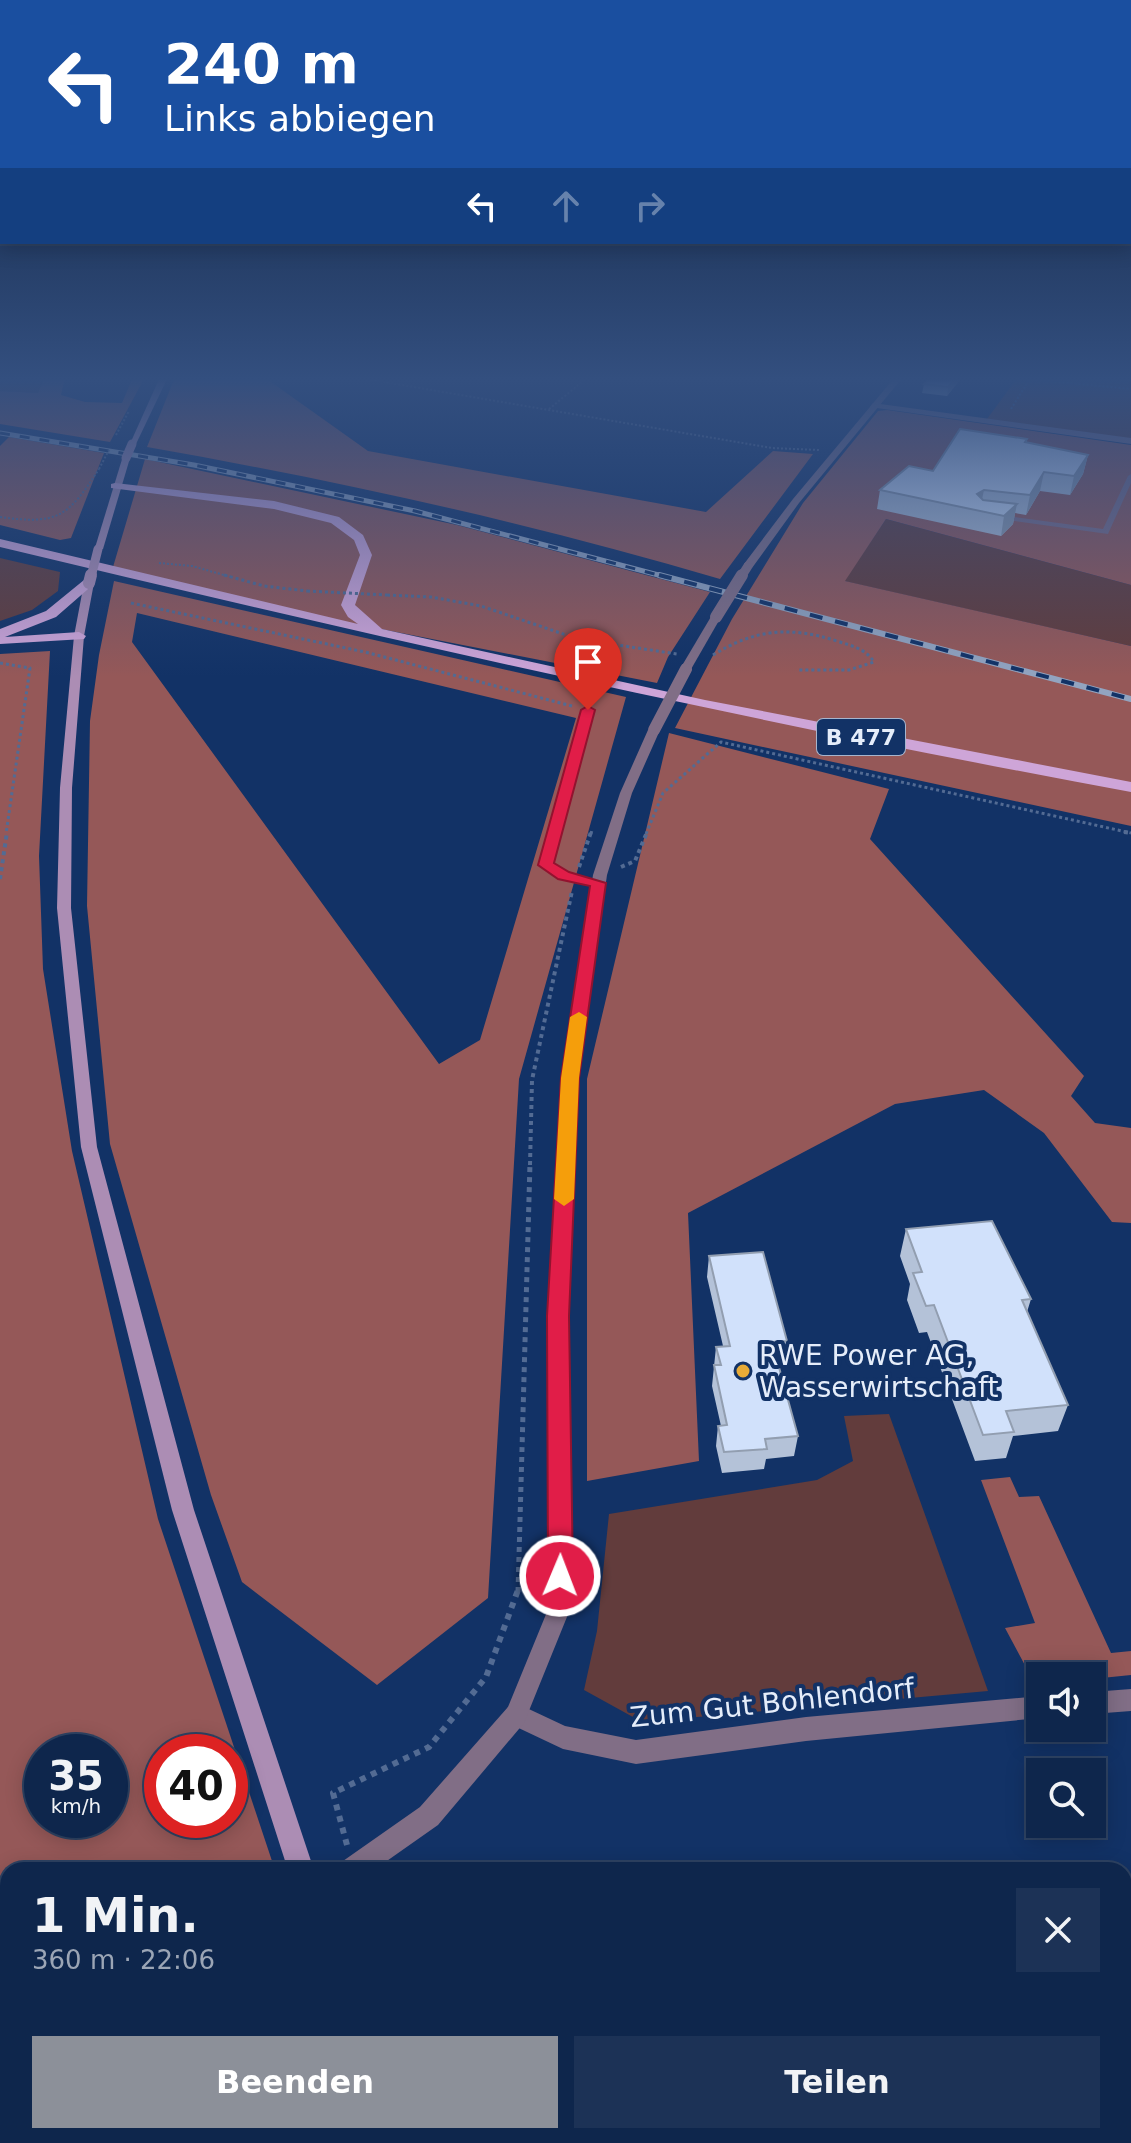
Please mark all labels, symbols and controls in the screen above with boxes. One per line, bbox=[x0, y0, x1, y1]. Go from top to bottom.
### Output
text: 240 m bbox=[164, 31, 359, 96]
icon: left bbox=[32, 32, 136, 136]
text: Links abbiegen bbox=[164, 98, 436, 139]
icon: left bbox=[460, 184, 504, 228]
icon: ahead bbox=[544, 184, 588, 228]
icon: right bbox=[628, 184, 672, 228]
pin bbox=[554, 628, 622, 710]
icon: arrive bbox=[566, 640, 610, 684]
road number: B 477 bbox=[817, 719, 905, 755]
place label: RWE Power AG, Wasserwirtschaft bbox=[759, 1339, 998, 1404]
marker: RWE Power AG, Wasserwirtschaft bbox=[734, 1362, 752, 1380]
position arrow bbox=[518, 1534, 602, 1618]
map controls bbox=[1026, 1662, 1106, 1838]
button: sound bbox=[1026, 1662, 1106, 1742]
street label: Zum Gut Bohlendorf bbox=[628, 1672, 917, 1734]
speed limit sign: 40 bbox=[144, 1734, 248, 1838]
text: 35 bbox=[48, 1753, 104, 1799]
button: search bbox=[1026, 1758, 1106, 1838]
text: km/h bbox=[51, 1794, 101, 1818]
text: 1 Min. bbox=[32, 1887, 199, 1943]
button: close bbox=[1016, 1888, 1100, 1972]
text: 360 m · 22:06 bbox=[32, 1945, 215, 1975]
button: Beenden bbox=[32, 2036, 558, 2128]
button: Teilen bbox=[574, 2036, 1100, 2128]

